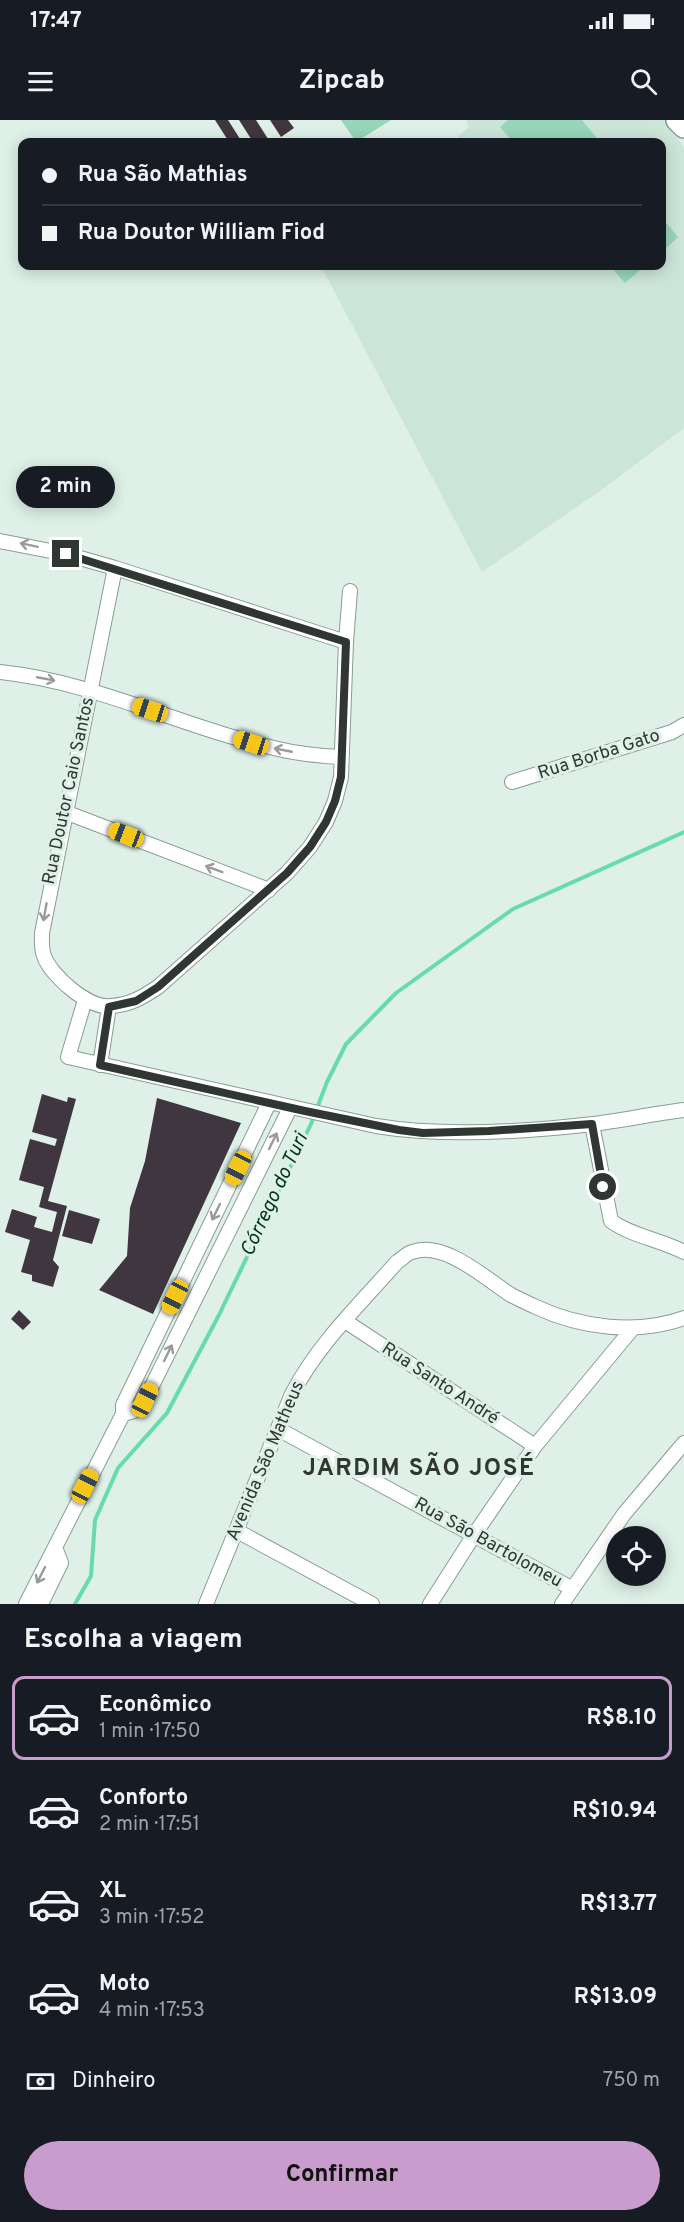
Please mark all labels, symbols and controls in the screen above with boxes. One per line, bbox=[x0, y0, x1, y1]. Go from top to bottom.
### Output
text: 17:47 bbox=[30, 8, 82, 35]
text: Zipcab bbox=[299, 64, 385, 98]
icon: menu bbox=[24, 65, 57, 98]
icon: search bbox=[627, 65, 660, 98]
text: Rua São Mathias bbox=[78, 162, 248, 189]
text: Rua Doutor William Fiod bbox=[78, 220, 325, 247]
callout: 2 min bbox=[16, 467, 116, 509]
text: 2 min bbox=[39, 474, 92, 500]
one-way arrow bbox=[19, 539, 38, 551]
route end bbox=[52, 540, 79, 567]
one-way arrow bbox=[35, 674, 55, 685]
street label: Rua Doutor Caio Santos bbox=[38, 695, 100, 887]
car bbox=[130, 696, 170, 724]
street label: Rua Borba Gato bbox=[535, 724, 663, 786]
car bbox=[231, 729, 271, 757]
one-way arrow bbox=[274, 744, 294, 755]
car bbox=[106, 820, 146, 850]
one-way arrow bbox=[206, 863, 224, 874]
one-way arrow bbox=[39, 902, 50, 922]
water label: Córrego do Turi bbox=[235, 1128, 315, 1261]
one-way arrow bbox=[268, 1132, 280, 1150]
car bbox=[222, 1148, 254, 1188]
route start bbox=[589, 1173, 616, 1200]
one-way arrow bbox=[210, 1203, 222, 1221]
car bbox=[159, 1277, 191, 1317]
street label: Rua Santo André bbox=[377, 1338, 503, 1430]
one-way arrow bbox=[163, 1345, 175, 1363]
street label: Avenida São Matheus bbox=[222, 1378, 310, 1544]
car bbox=[129, 1380, 161, 1420]
district label: JARDIM SÃO JOSÉ bbox=[303, 1452, 535, 1484]
car bbox=[69, 1466, 101, 1506]
street label: Rua São Bartolomeu bbox=[410, 1493, 566, 1593]
map controls bbox=[606, 1526, 666, 1586]
button: locate bbox=[606, 1526, 666, 1586]
one-way arrow bbox=[35, 1566, 46, 1584]
text: Escolha a viagem bbox=[24, 1623, 243, 1657]
icon: car bbox=[27, 1691, 81, 1745]
text: Econômico bbox=[99, 1692, 212, 1719]
text: R$8.10 bbox=[587, 1705, 657, 1732]
text: 1 min · 17:50 bbox=[99, 1719, 201, 1745]
icon: car bbox=[27, 1784, 81, 1838]
text: Conforto bbox=[99, 1785, 188, 1812]
text: R$10.94 bbox=[572, 1798, 657, 1825]
text: 2 min · 17:51 bbox=[99, 1812, 200, 1838]
icon: car bbox=[27, 1877, 81, 1931]
text: XL bbox=[99, 1878, 126, 1905]
text: R$13.77 bbox=[580, 1891, 657, 1918]
text: 3 min · 17:52 bbox=[99, 1905, 205, 1931]
icon: car bbox=[27, 1970, 81, 2024]
text: Moto bbox=[99, 1971, 150, 1998]
text: R$13.09 bbox=[574, 1984, 657, 2011]
text: 4 min · 17:53 bbox=[99, 1998, 205, 2024]
icon: cash bbox=[24, 2065, 57, 2098]
text: Dinheiro bbox=[72, 2068, 155, 2095]
text: 750 m bbox=[603, 2068, 660, 2094]
button: Confirmar bbox=[24, 2141, 660, 2210]

